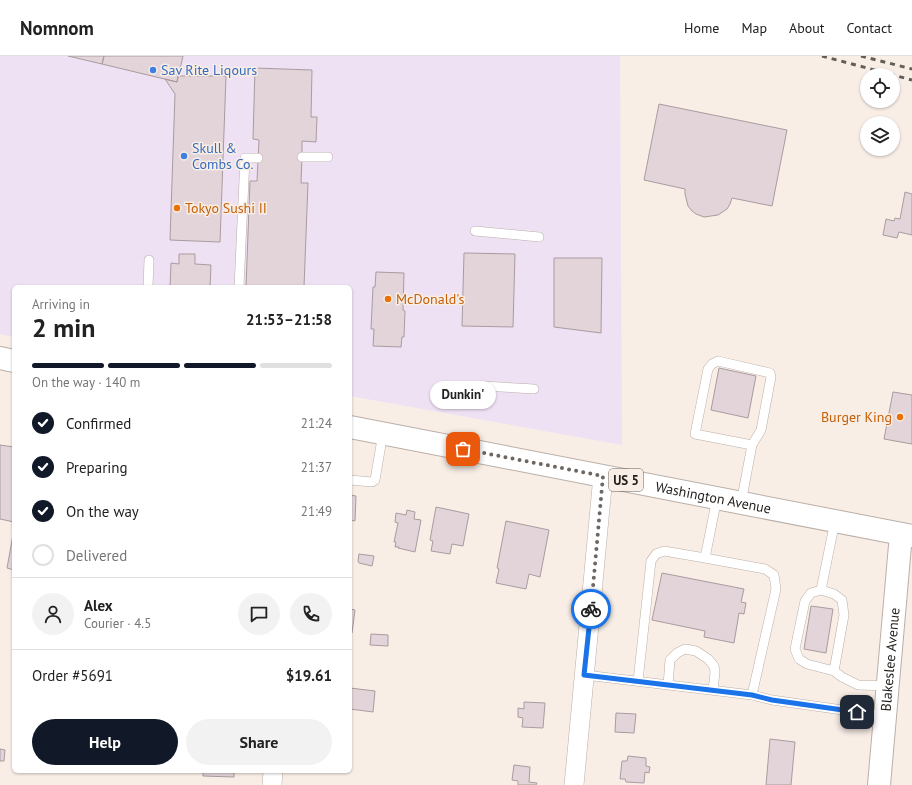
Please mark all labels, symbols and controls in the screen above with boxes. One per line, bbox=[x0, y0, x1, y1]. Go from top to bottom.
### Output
text: Nomnom bbox=[20, 16, 94, 40]
text: Home bbox=[684, 19, 719, 37]
text: Map bbox=[741, 19, 767, 37]
text: About bbox=[789, 19, 825, 37]
text: Contact bbox=[847, 19, 892, 37]
place label: Sav Rite Liqours bbox=[161, 61, 257, 79]
marker: Sav Rite Liqours bbox=[148, 65, 158, 75]
map controls bbox=[860, 68, 900, 156]
button: locate bbox=[860, 68, 900, 108]
button: layers bbox=[860, 116, 900, 156]
place label: Skull & Combs Co. bbox=[192, 139, 253, 173]
marker: Skull & Combs Co. bbox=[179, 151, 189, 161]
place label: Tokyo Sushi II bbox=[185, 199, 267, 217]
marker: Tokyo Sushi II bbox=[172, 203, 182, 213]
place label: McDonald's bbox=[396, 290, 464, 308]
marker: McDonald's bbox=[383, 294, 393, 304]
text: Arriving in bbox=[32, 296, 90, 313]
text: 21:53–21:58 bbox=[246, 310, 332, 329]
text: 2 min bbox=[32, 311, 95, 344]
text: On the way · 140 m bbox=[32, 374, 140, 391]
callout: Dunkin' bbox=[430, 381, 496, 409]
text: Dunkin' bbox=[442, 386, 484, 403]
place label: Burger King bbox=[821, 408, 892, 426]
icon: check bbox=[32, 412, 54, 434]
marker: Burger King bbox=[895, 412, 905, 422]
text: Confirmed bbox=[66, 414, 131, 433]
text: 21:24 bbox=[301, 415, 332, 432]
pin bbox=[446, 432, 480, 466]
icon: bag bbox=[452, 438, 474, 460]
icon: check bbox=[32, 456, 54, 478]
text: Preparing bbox=[66, 458, 128, 477]
text: 21:37 bbox=[301, 459, 332, 476]
road number: US 5 bbox=[609, 469, 643, 491]
street label: Washington Avenue bbox=[654, 477, 773, 517]
icon: check bbox=[32, 500, 54, 522]
text: On the way bbox=[66, 502, 139, 521]
text: 21:49 bbox=[301, 503, 332, 520]
text: Delivered bbox=[66, 546, 127, 565]
courier bbox=[571, 589, 611, 629]
button: person bbox=[32, 593, 74, 635]
button: chat bbox=[238, 593, 280, 635]
button: phone bbox=[290, 593, 332, 635]
text: Alex bbox=[84, 596, 113, 615]
icon: bike bbox=[580, 598, 602, 620]
street label: Blakeslee Avenue bbox=[876, 607, 904, 712]
text: Courier · 4.5 bbox=[84, 615, 151, 632]
text: Order #5691 bbox=[32, 666, 113, 685]
text: $19.61 bbox=[286, 666, 332, 685]
pin bbox=[840, 695, 874, 729]
icon: home bbox=[846, 701, 868, 723]
button: Help bbox=[32, 719, 178, 765]
button: Share bbox=[186, 719, 332, 765]

